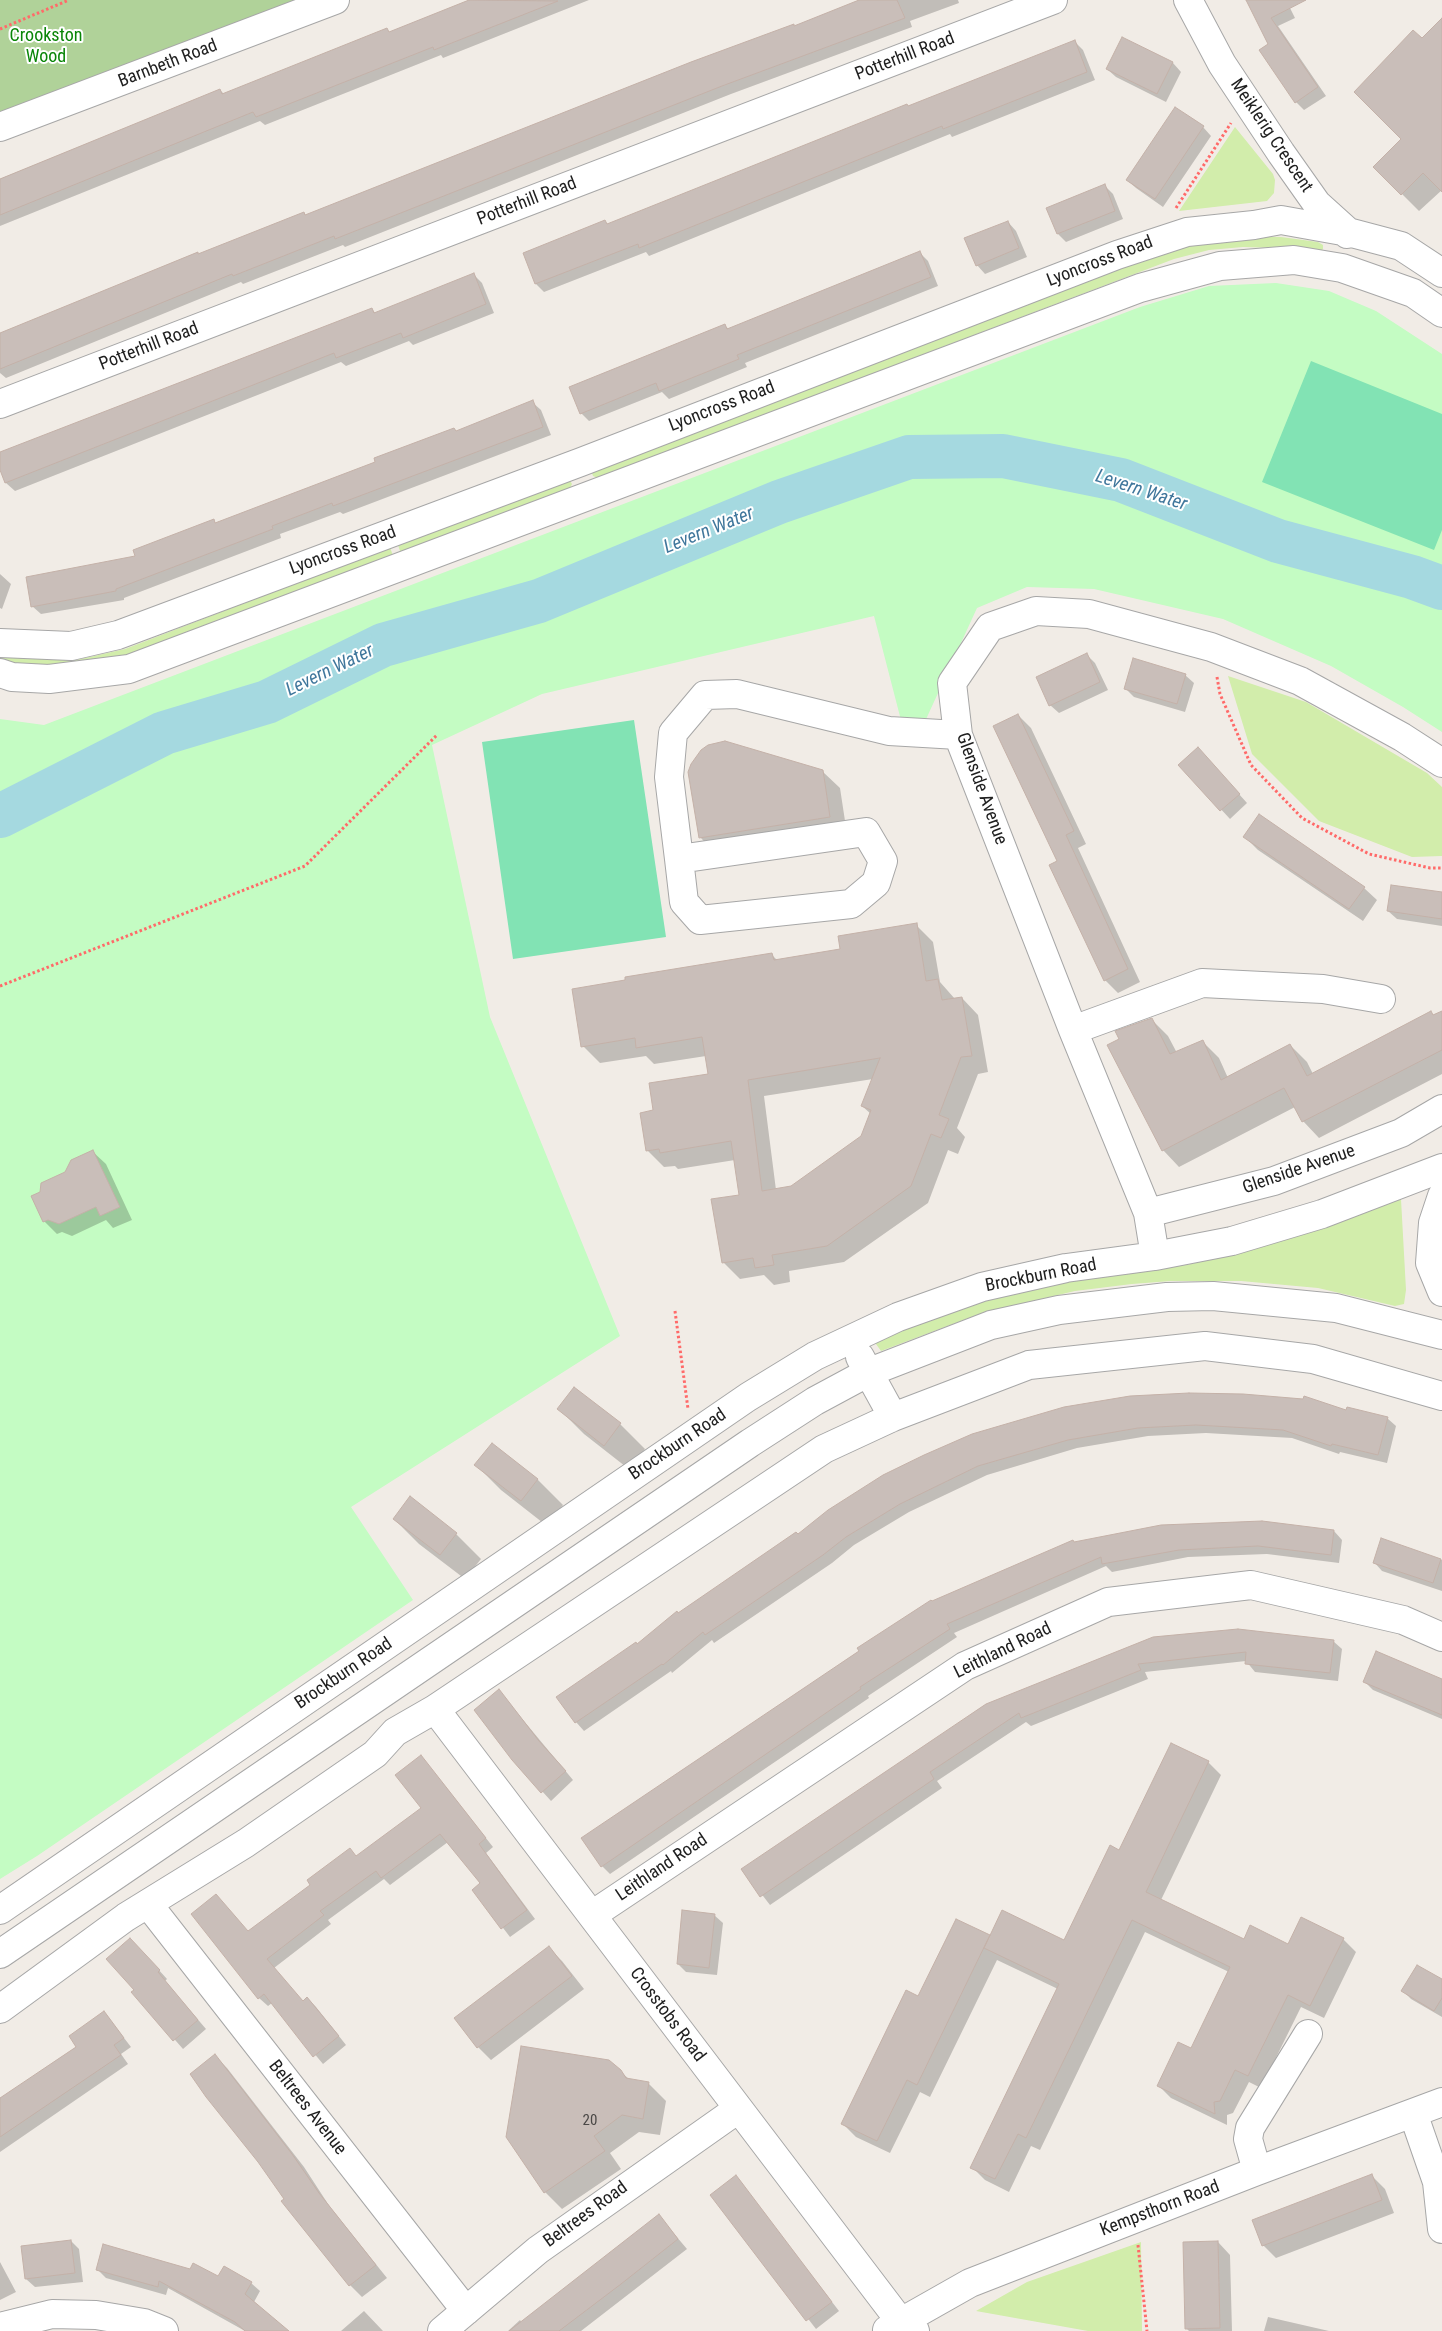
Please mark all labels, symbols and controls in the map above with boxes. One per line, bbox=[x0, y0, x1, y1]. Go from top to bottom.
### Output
park label: Crookston Wood bbox=[10, 25, 82, 68]
street label: Potterhill Road bbox=[852, 28, 958, 86]
street label: Barnbeth Road bbox=[115, 35, 221, 93]
street label: Meiklerig Crescent bbox=[1225, 75, 1317, 197]
street label: Potterhill Road bbox=[474, 173, 580, 231]
street label: Lyoncross Road bbox=[1044, 232, 1156, 292]
street label: Potterhill Road bbox=[96, 318, 202, 376]
street label: Lyoncross Road bbox=[666, 377, 778, 437]
water label: Levern Water bbox=[1092, 466, 1190, 516]
water label: Levern Water bbox=[661, 503, 757, 559]
street label: Lyoncross Road bbox=[287, 522, 399, 580]
water label: Levern Water bbox=[282, 640, 378, 702]
street label: Glenside Avenue bbox=[951, 730, 1011, 848]
street label: Glenside Avenue bbox=[1240, 1141, 1358, 1199]
street label: Brockburn Road bbox=[984, 1255, 1098, 1297]
street label: Brockburn Road bbox=[625, 1405, 731, 1485]
street label: Leithland Road bbox=[951, 1618, 1055, 1684]
street label: Brockburn Road bbox=[291, 1634, 397, 1714]
street label: Leithland Road bbox=[612, 1829, 712, 1907]
street label: Crosstobs Road bbox=[625, 1964, 709, 2066]
street label: Beltrees Avenue bbox=[263, 2056, 351, 2160]
house number: 20 bbox=[583, 2112, 597, 2130]
street label: Kempsthorn Road bbox=[1097, 2176, 1223, 2242]
street label: Beltrees Road bbox=[540, 2177, 632, 2253]

